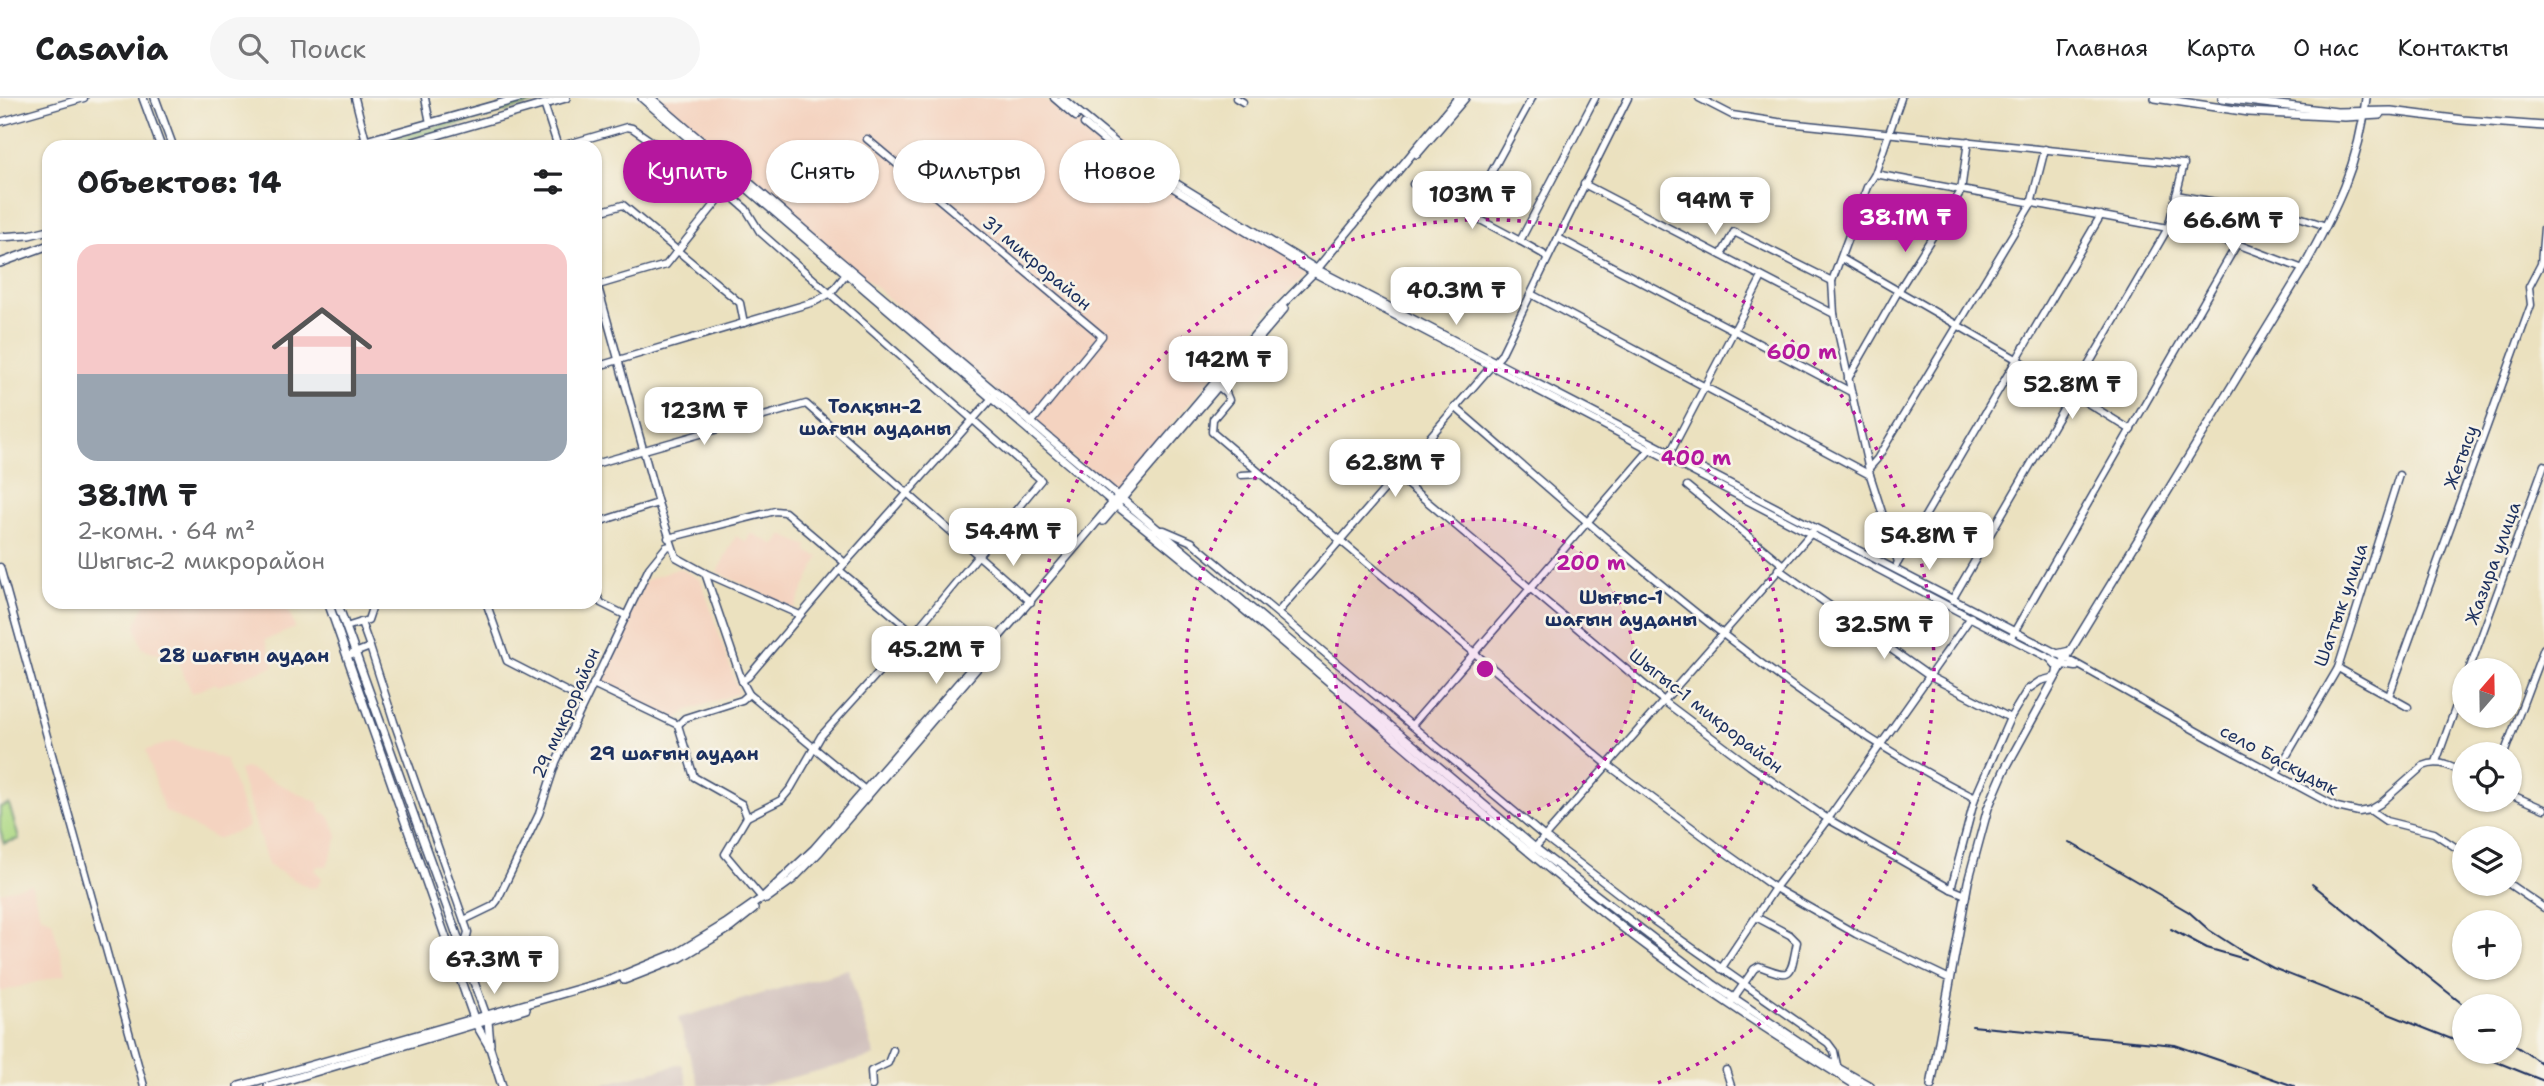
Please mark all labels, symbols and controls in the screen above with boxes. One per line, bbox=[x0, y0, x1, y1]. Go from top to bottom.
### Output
search box bbox=[210, 17, 700, 80]
text: Casavia bbox=[35, 26, 168, 71]
icon: search bbox=[234, 29, 272, 67]
text: Поиск bbox=[290, 31, 366, 66]
text: Главная bbox=[2055, 32, 2148, 64]
text: Карта bbox=[2186, 32, 2255, 64]
text: О нас bbox=[2293, 32, 2359, 64]
text: Контакты bbox=[2397, 32, 2509, 64]
chip: Купить bbox=[623, 140, 752, 203]
chip: Снять bbox=[766, 140, 879, 203]
chip: Фильтры bbox=[893, 140, 1045, 203]
chip: Новое bbox=[1059, 140, 1180, 203]
text: Объектов: 14 bbox=[77, 162, 282, 203]
icon: filters bbox=[529, 163, 567, 201]
pin: 103M ₸ bbox=[1415, 172, 1529, 231]
pin: 94M ₸ bbox=[1666, 178, 1764, 237]
text: 103M ₸ bbox=[1428, 179, 1516, 209]
text: 94M ₸ bbox=[1676, 185, 1754, 215]
pin: 38.1M ₸ bbox=[1840, 194, 1970, 254]
pin: 66.6M ₸ bbox=[2168, 198, 2298, 257]
text: 38.1M ₸ bbox=[1859, 202, 1951, 232]
text: 66.6M ₸ bbox=[2183, 205, 2283, 235]
street label: 31 микрорайон bbox=[977, 210, 1097, 316]
pin: 40.3M ₸ bbox=[1391, 268, 1521, 327]
text: 40.3M ₸ bbox=[1407, 275, 1505, 305]
icon: home bbox=[259, 289, 385, 415]
pin: 142M ₸ bbox=[1171, 336, 1285, 396]
text: 600 m bbox=[1767, 338, 1837, 366]
text: 142M ₸ bbox=[1185, 344, 1271, 374]
pin: 52.8M ₸ bbox=[2007, 362, 2137, 421]
text: 52.8M ₸ bbox=[2023, 369, 2121, 399]
pin: 123M ₸ bbox=[647, 388, 761, 447]
district label: Толқын-2 шағын ауданы bbox=[799, 394, 951, 441]
text: 123M ₸ bbox=[660, 395, 748, 425]
street label: Жетысу bbox=[2438, 422, 2484, 492]
pin: 62.8M ₸ bbox=[1330, 440, 1460, 499]
text: 400 m bbox=[1661, 444, 1731, 472]
text: 62.8M ₸ bbox=[1345, 447, 1445, 477]
text: 38.1M ₸ bbox=[77, 475, 197, 516]
street label: Жазира улица bbox=[2460, 498, 2526, 628]
pin: 54.4M ₸ bbox=[948, 508, 1078, 568]
pin: 54.8M ₸ bbox=[1864, 512, 1994, 572]
text: 2-комн. · 64 m² bbox=[77, 516, 255, 546]
text: 54.4M ₸ bbox=[965, 516, 1061, 546]
text: 54.8M ₸ bbox=[1880, 520, 1978, 550]
street label: Шаттык улица bbox=[2309, 540, 2373, 670]
text: Шыгыс-2 микрорайон bbox=[77, 546, 325, 576]
text: 200 m bbox=[1556, 549, 1626, 577]
district label: Шығыс-1 шағын ауданы bbox=[1545, 585, 1697, 632]
pin: 32.5M ₸ bbox=[1819, 602, 1949, 661]
text: 32.5M ₸ bbox=[1835, 609, 1933, 639]
pin: 45.2M ₸ bbox=[871, 626, 1001, 686]
text: 45.2M ₸ bbox=[887, 634, 985, 664]
district label: 28 шағын аудан bbox=[159, 643, 329, 668]
street label: Шыгыс-1 микрорайон bbox=[1624, 643, 1788, 779]
street label: 29 микрорайон bbox=[526, 644, 606, 782]
centre of rings bbox=[1473, 657, 1497, 681]
north arrow bbox=[2452, 658, 2522, 728]
map controls bbox=[2452, 658, 2522, 1064]
street label: село Баскудык bbox=[2216, 719, 2343, 802]
district label: 29 шағын аудан bbox=[589, 741, 759, 766]
button: locate bbox=[2452, 742, 2522, 812]
button: layers bbox=[2452, 826, 2522, 896]
button: + bbox=[2452, 910, 2522, 980]
pin: 67.3M ₸ bbox=[429, 936, 559, 996]
text: 67.3M ₸ bbox=[446, 944, 543, 974]
button: − bbox=[2452, 994, 2522, 1064]

